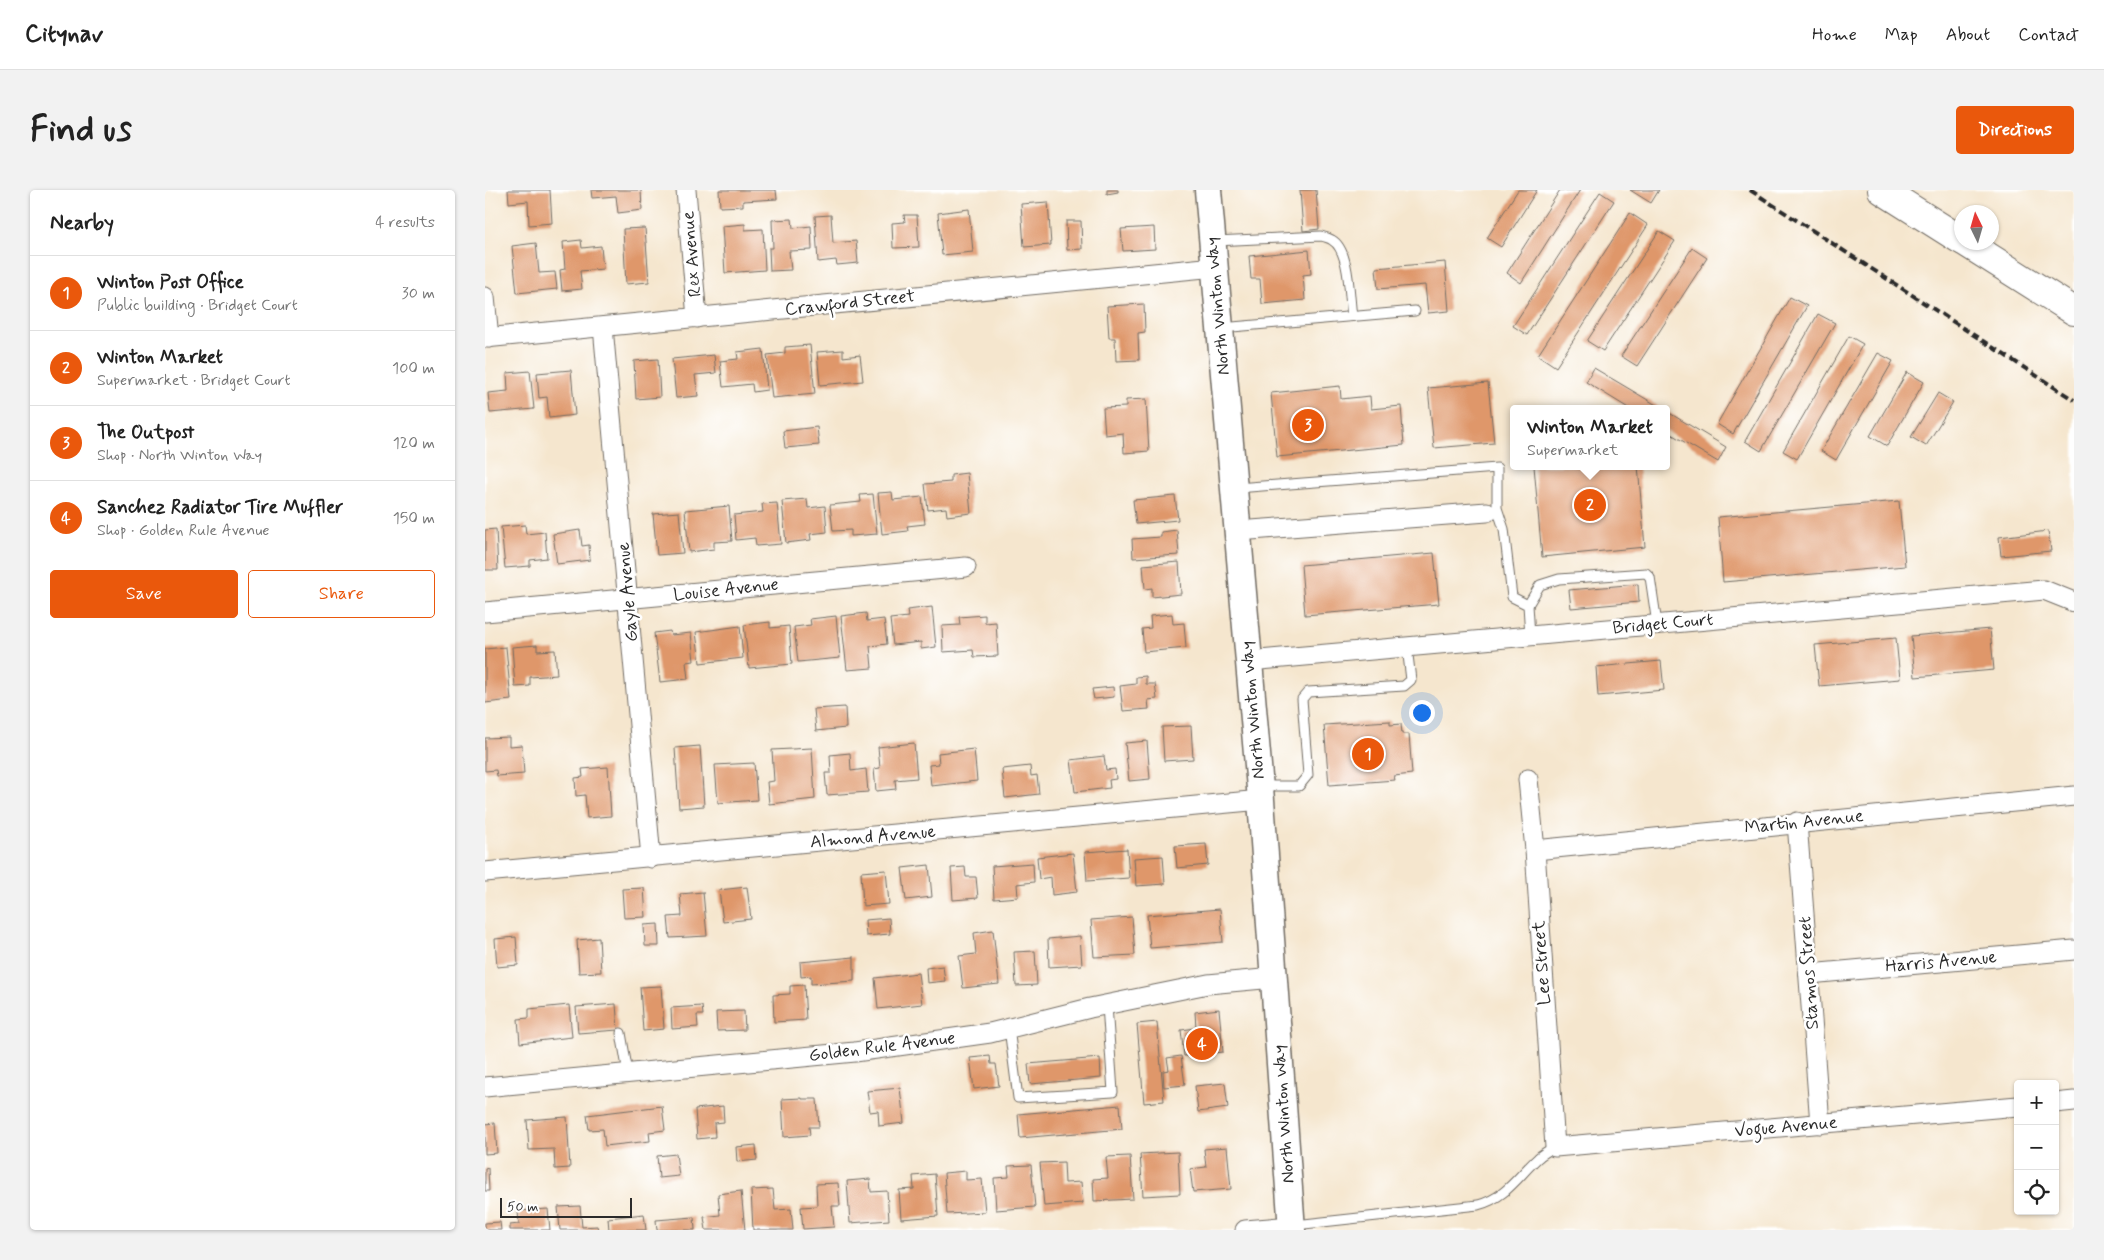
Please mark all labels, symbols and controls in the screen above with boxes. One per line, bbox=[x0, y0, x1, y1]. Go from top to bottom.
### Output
text: Citynav bbox=[25, 19, 103, 50]
text: Home bbox=[1812, 23, 1857, 47]
text: Map bbox=[1885, 23, 1918, 47]
text: About bbox=[1946, 23, 1990, 47]
text: Contact bbox=[2018, 23, 2079, 47]
button: Directions bbox=[1956, 106, 2074, 154]
text: Find us bbox=[30, 107, 132, 153]
north arrow bbox=[1954, 205, 1999, 250]
text: Nearby bbox=[50, 209, 114, 237]
street label: Rex Avenue bbox=[676, 210, 708, 298]
text: 4 results bbox=[375, 212, 435, 233]
street label: North Winton Way bbox=[1200, 236, 1236, 376]
text: Winton Post Office bbox=[97, 270, 244, 295]
text: 1 bbox=[62, 283, 70, 304]
text: 30 m bbox=[402, 283, 435, 304]
street label: Crawford Street bbox=[784, 284, 916, 324]
text: Public building · Bridget Court bbox=[97, 295, 298, 316]
text: Winton Market bbox=[97, 345, 223, 370]
text: 2 bbox=[62, 358, 70, 379]
text: 100 m bbox=[392, 358, 435, 379]
text: Supermarket · Bridget Court bbox=[97, 370, 291, 391]
popup bbox=[1510, 405, 1670, 470]
pin: 3 bbox=[1292, 406, 1324, 444]
text: Winton Market bbox=[1527, 415, 1653, 440]
text: The Outpost bbox=[97, 420, 194, 445]
text: 3 bbox=[62, 433, 70, 454]
text: 120 m bbox=[393, 433, 435, 454]
text: Supermarket bbox=[1527, 440, 1618, 461]
text: Shop · North Winton Way bbox=[97, 445, 262, 466]
pin: 2 bbox=[1574, 486, 1606, 524]
text: Sanchez Radiator Tire Muffler bbox=[97, 495, 343, 520]
text: 4 bbox=[61, 508, 71, 529]
text: 150 m bbox=[393, 508, 435, 529]
text: Shop · Golden Rule Avenue bbox=[97, 520, 270, 541]
street label: Gayle Avenue bbox=[612, 541, 644, 643]
button: Save bbox=[50, 570, 238, 618]
button: Share bbox=[248, 570, 435, 618]
street label: Louise Avenue bbox=[672, 573, 780, 607]
street label: Bridget Court bbox=[1612, 608, 1715, 640]
street label: North Winton Way bbox=[1235, 640, 1271, 780]
your location bbox=[1409, 700, 1435, 726]
pin: 1 bbox=[1352, 735, 1384, 773]
street label: Martin Avenue bbox=[1743, 804, 1865, 840]
street label: Almond Avenue bbox=[809, 820, 937, 854]
street label: Stamos Street bbox=[1793, 915, 1825, 1031]
street label: Lee Street bbox=[1527, 920, 1557, 1006]
street label: Harris Avenue bbox=[1884, 945, 1998, 979]
pin: 4 bbox=[1186, 1025, 1218, 1063]
street label: Golden Rule Avenue bbox=[807, 1026, 957, 1068]
street label: North Winton Way bbox=[1267, 1044, 1301, 1184]
map controls bbox=[2014, 1080, 2059, 1215]
button: + bbox=[2014, 1080, 2059, 1125]
street label: Vogue Avenue bbox=[1734, 1111, 1839, 1145]
button: − bbox=[2014, 1125, 2059, 1170]
button: locate bbox=[2014, 1170, 2059, 1215]
scale bar bbox=[500, 1195, 633, 1218]
text: 50 m bbox=[507, 1198, 538, 1216]

